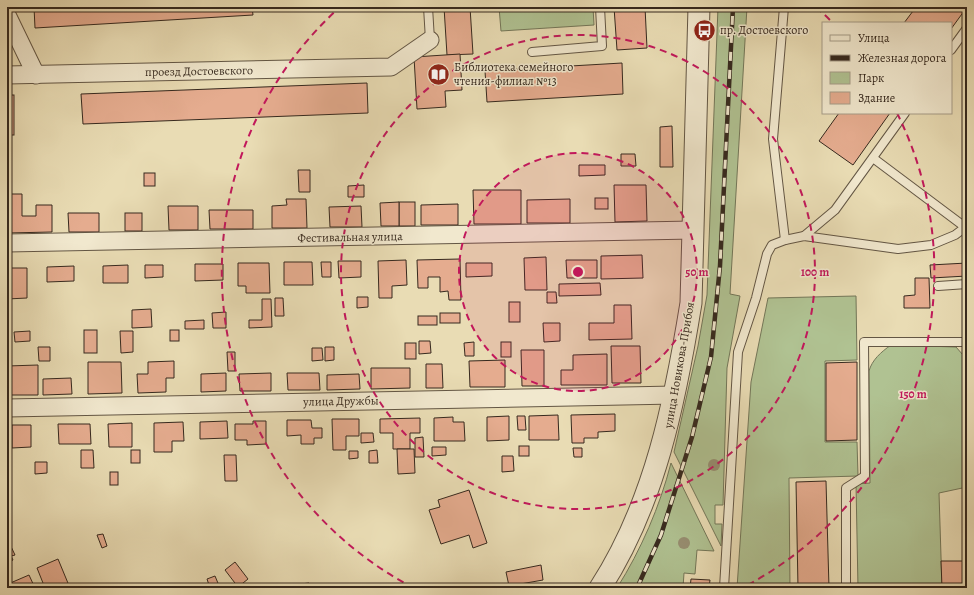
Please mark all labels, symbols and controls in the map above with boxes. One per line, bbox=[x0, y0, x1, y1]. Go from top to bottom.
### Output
bus stop icon: пр. Достоевского bbox=[692, 17, 718, 43]
place label: пр. Достоевского bbox=[720, 22, 808, 38]
legend bbox=[822, 22, 952, 114]
text: Улица bbox=[858, 30, 890, 46]
text: Железная дорога bbox=[858, 50, 947, 66]
place label: Библиотека семейного чтения-филиал №13 bbox=[454, 59, 573, 89]
library icon: Библиотека семейного чтения-филиал №13 bbox=[425, 61, 451, 87]
street label: проезд Достоевского bbox=[145, 62, 253, 80]
text: Парк bbox=[858, 70, 884, 86]
text: Здание bbox=[858, 90, 895, 106]
street label: Фестивальная улица bbox=[297, 228, 403, 246]
text: 50 m bbox=[685, 264, 709, 280]
text: 100 m bbox=[801, 264, 829, 280]
centre of rings bbox=[571, 265, 585, 279]
street label: улица Новикова-Прибоя bbox=[660, 300, 698, 430]
text: 150 m bbox=[899, 386, 927, 402]
street label: улица Дружбы bbox=[302, 392, 379, 410]

